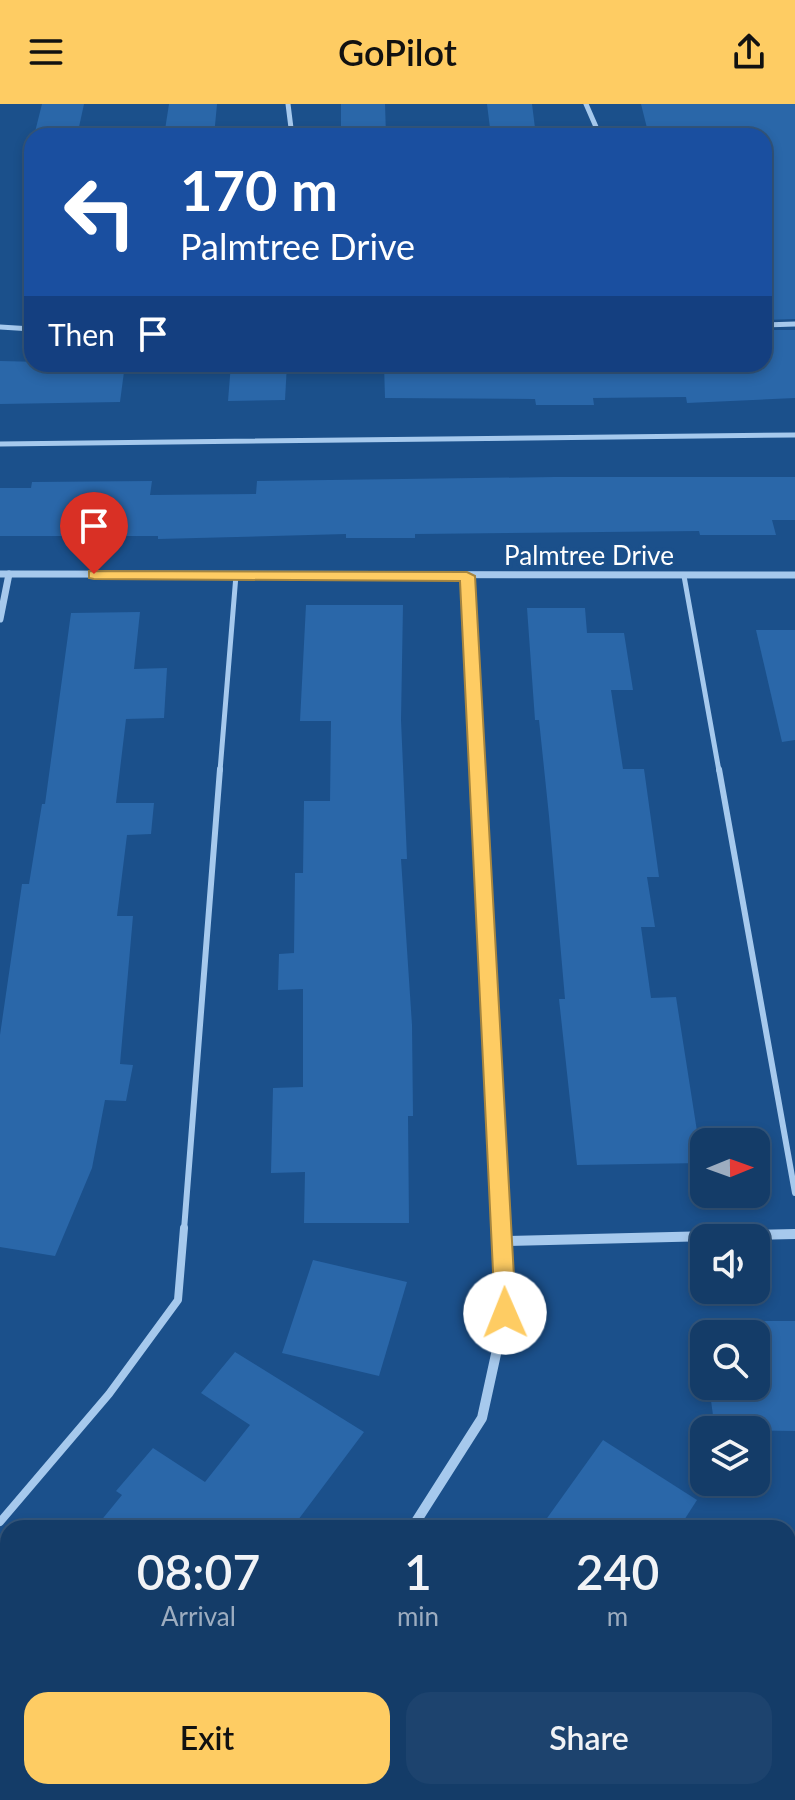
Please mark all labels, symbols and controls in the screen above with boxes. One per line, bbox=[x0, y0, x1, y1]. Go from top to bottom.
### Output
icon: menu bbox=[24, 30, 68, 74]
text: GoPilot bbox=[338, 30, 457, 74]
icon: share bbox=[727, 30, 771, 74]
text: 170 m bbox=[180, 156, 338, 223]
icon: left bbox=[48, 160, 152, 264]
text: Palmtree Drive bbox=[180, 224, 415, 268]
icon: arrive bbox=[131, 312, 175, 356]
text: Then bbox=[48, 316, 115, 352]
pin bbox=[60, 492, 128, 574]
icon: arrive bbox=[72, 504, 116, 548]
street label: Palmtree Drive bbox=[504, 539, 674, 571]
north arrow bbox=[690, 1128, 770, 1208]
map controls bbox=[690, 1128, 770, 1496]
button: sound bbox=[690, 1224, 770, 1304]
position arrow bbox=[463, 1271, 547, 1355]
button: search bbox=[690, 1320, 770, 1400]
button: layers bbox=[690, 1416, 770, 1496]
text: 08:07 bbox=[137, 1543, 260, 1600]
text: 1 bbox=[404, 1543, 432, 1600]
text: 240 bbox=[576, 1543, 659, 1600]
text: Arrival bbox=[161, 1600, 236, 1632]
text: min bbox=[397, 1600, 439, 1632]
text: m bbox=[607, 1600, 628, 1632]
button: Exit bbox=[24, 1692, 390, 1784]
button: Share bbox=[406, 1692, 772, 1784]

